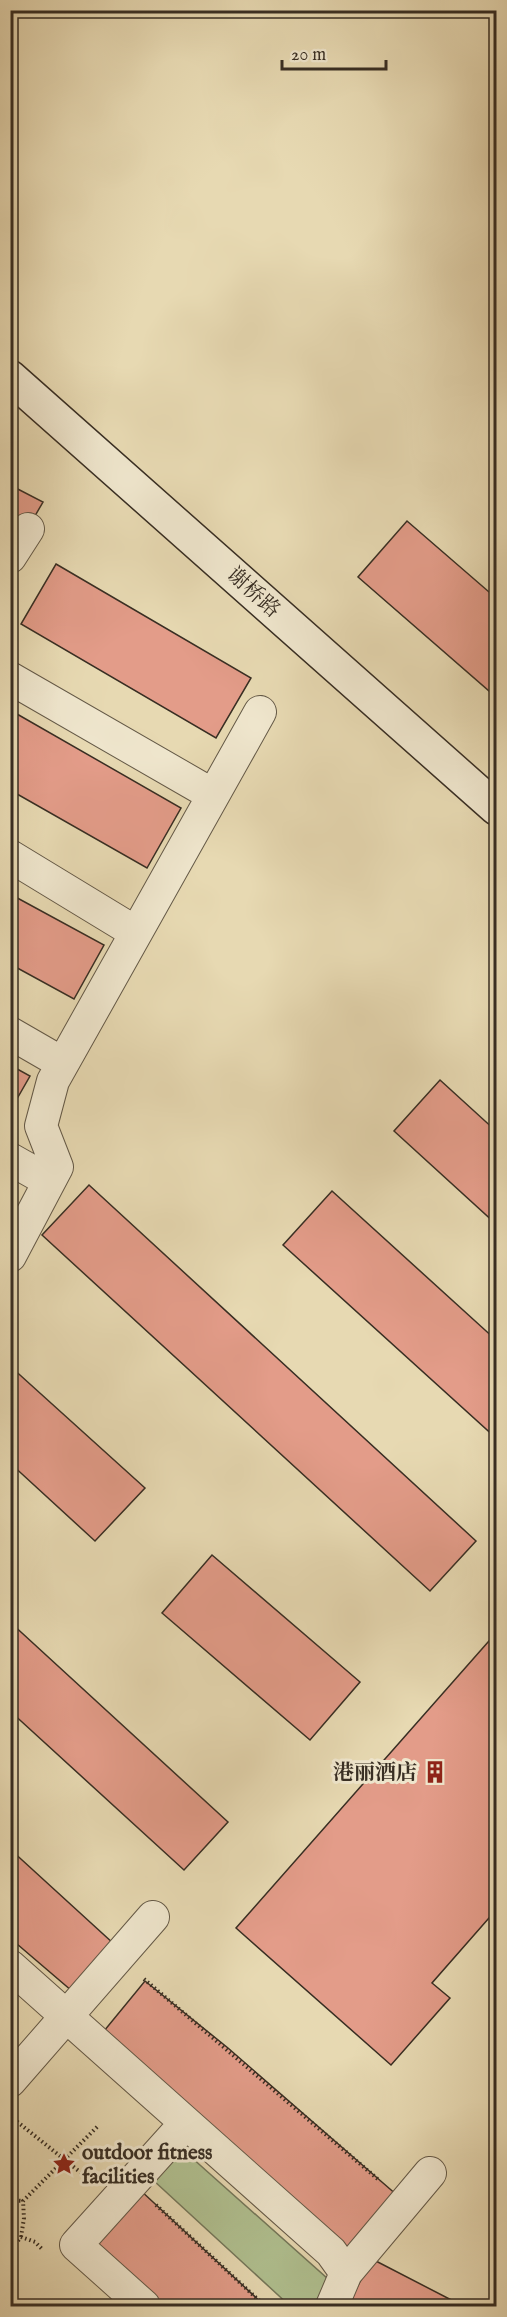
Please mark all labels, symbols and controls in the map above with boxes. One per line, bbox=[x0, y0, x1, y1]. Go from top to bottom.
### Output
scale bar bbox=[282, 33, 386, 71]
text: 20 m bbox=[291, 44, 326, 67]
street label: 谢桥路 bbox=[221, 562, 285, 624]
building icon: 港丽酒店 bbox=[422, 1759, 448, 1785]
place label: 港丽酒店 bbox=[333, 1760, 417, 1787]
place label: outdoor fitness facilities bbox=[82, 2140, 212, 2191]
place icon: outdoor fitness facilities bbox=[51, 2151, 77, 2177]

